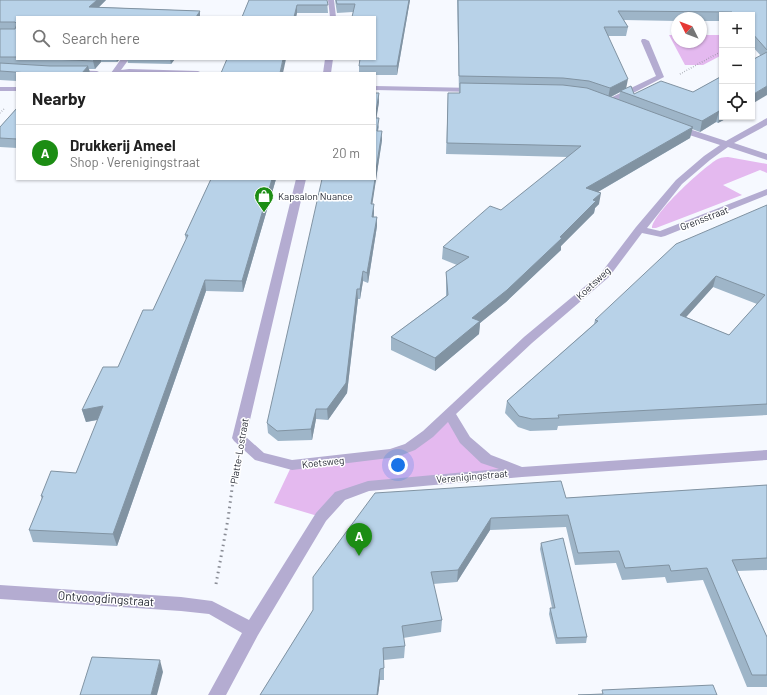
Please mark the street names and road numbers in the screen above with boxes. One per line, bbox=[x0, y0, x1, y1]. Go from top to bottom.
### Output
street label: Grensstraat bbox=[678, 203, 730, 233]
street label: Koetsweg bbox=[573, 264, 613, 302]
street label: Platte-Lostraat bbox=[227, 417, 251, 485]
street label: Koetsweg bbox=[301, 454, 345, 470]
street label: Verenigingstraat bbox=[436, 467, 509, 485]
street label: Ontvoogdingstraat bbox=[57, 588, 155, 608]

